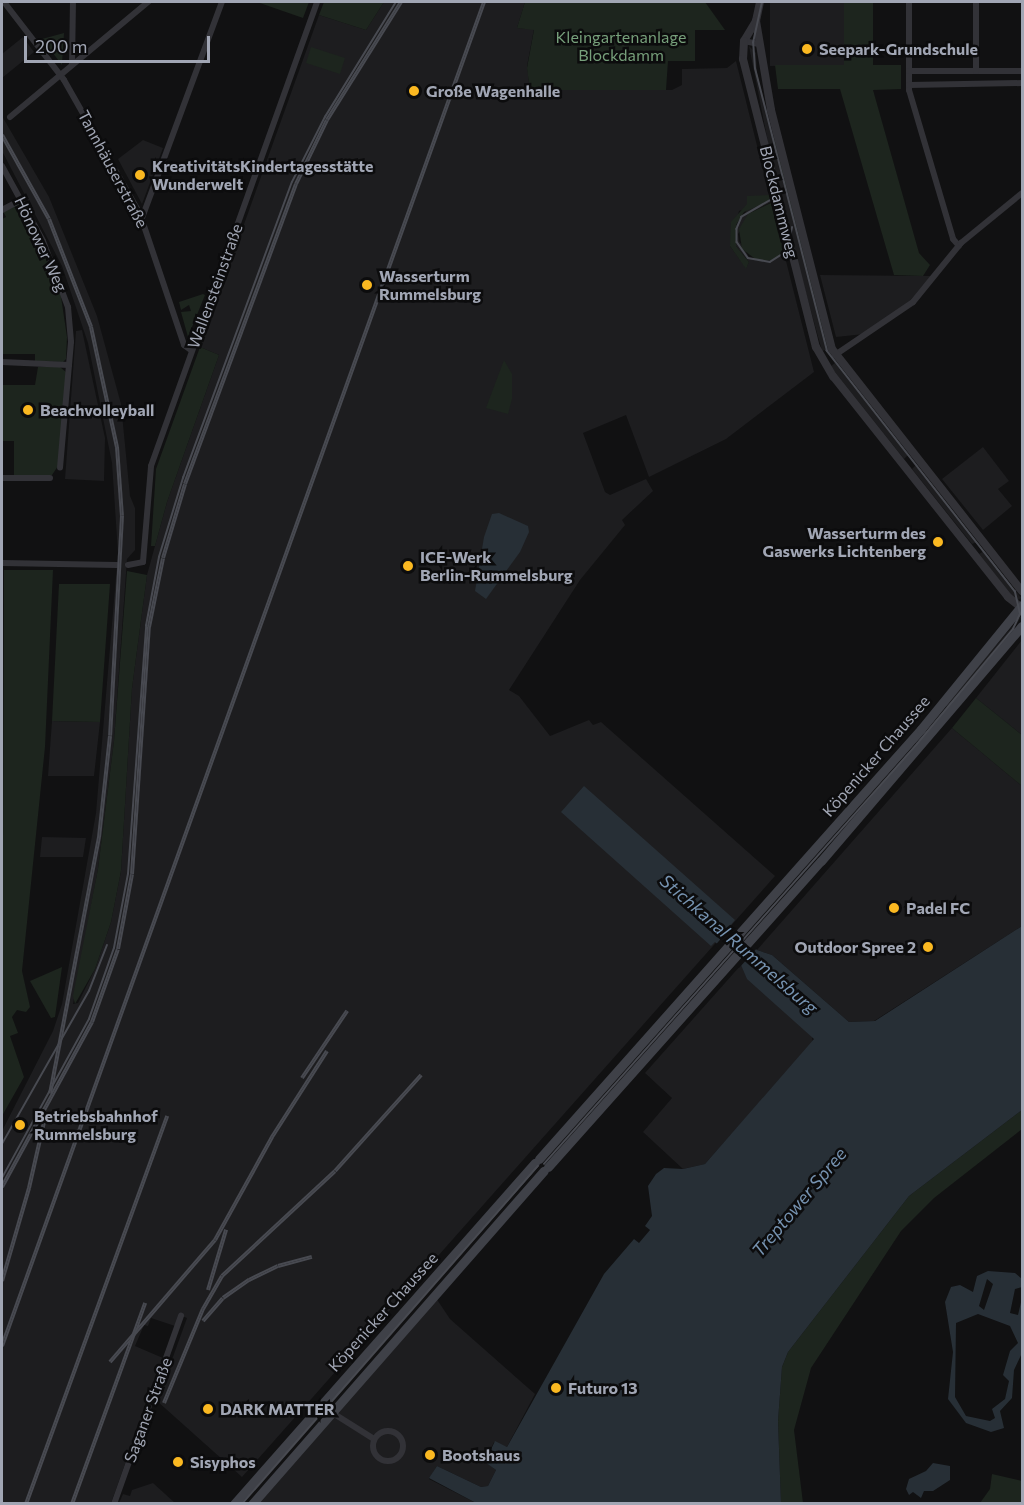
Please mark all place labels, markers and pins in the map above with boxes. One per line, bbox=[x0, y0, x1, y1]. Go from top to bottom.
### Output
place label: Seepark-Grundschule bbox=[819, 39, 978, 59]
marker: Seepark-Grundschule bbox=[800, 42, 814, 56]
place label: Große Wagenhalle bbox=[426, 81, 560, 101]
marker: Große Wagenhalle bbox=[407, 84, 421, 98]
place label: KreativitätsKindertagesstätte Wunderwelt bbox=[152, 156, 373, 194]
marker: KreativitätsKindertagesstätte Wunderwelt bbox=[133, 168, 147, 182]
place label: Wasserturm Rummelsburg bbox=[379, 266, 481, 304]
marker: Wasserturm Rummelsburg bbox=[360, 278, 374, 292]
place label: Beachvolleyball bbox=[40, 400, 154, 420]
marker: Beachvolleyball bbox=[21, 403, 35, 417]
place label: Wasserturm des Gaswerks Lichtenberg bbox=[763, 523, 926, 561]
marker: Wasserturm des Gaswerks Lichtenberg bbox=[931, 535, 945, 549]
place label: ICE-Werk Berlin-Rummelsburg bbox=[420, 547, 573, 585]
marker: ICE-Werk Berlin-Rummelsburg bbox=[401, 559, 415, 573]
place label: Padel FC bbox=[906, 898, 970, 918]
marker: Padel FC bbox=[887, 901, 901, 915]
place label: Outdoor Spree 2 bbox=[795, 937, 916, 957]
marker: Outdoor Spree 2 bbox=[921, 940, 935, 954]
place label: Betriebsbahnhof Rummelsburg bbox=[34, 1106, 158, 1144]
marker: Betriebsbahnhof Rummelsburg bbox=[11, 1116, 29, 1134]
place label: Futuro 13 bbox=[568, 1378, 638, 1398]
marker: Futuro 13 bbox=[549, 1381, 563, 1395]
place label: DARK MATTER bbox=[220, 1399, 335, 1419]
marker: DARK MATTER bbox=[201, 1402, 215, 1416]
place label: Bootshaus bbox=[442, 1445, 520, 1465]
marker: Bootshaus bbox=[423, 1448, 437, 1462]
place label: Sisyphos bbox=[190, 1452, 256, 1472]
marker: Sisyphos bbox=[171, 1455, 185, 1469]

